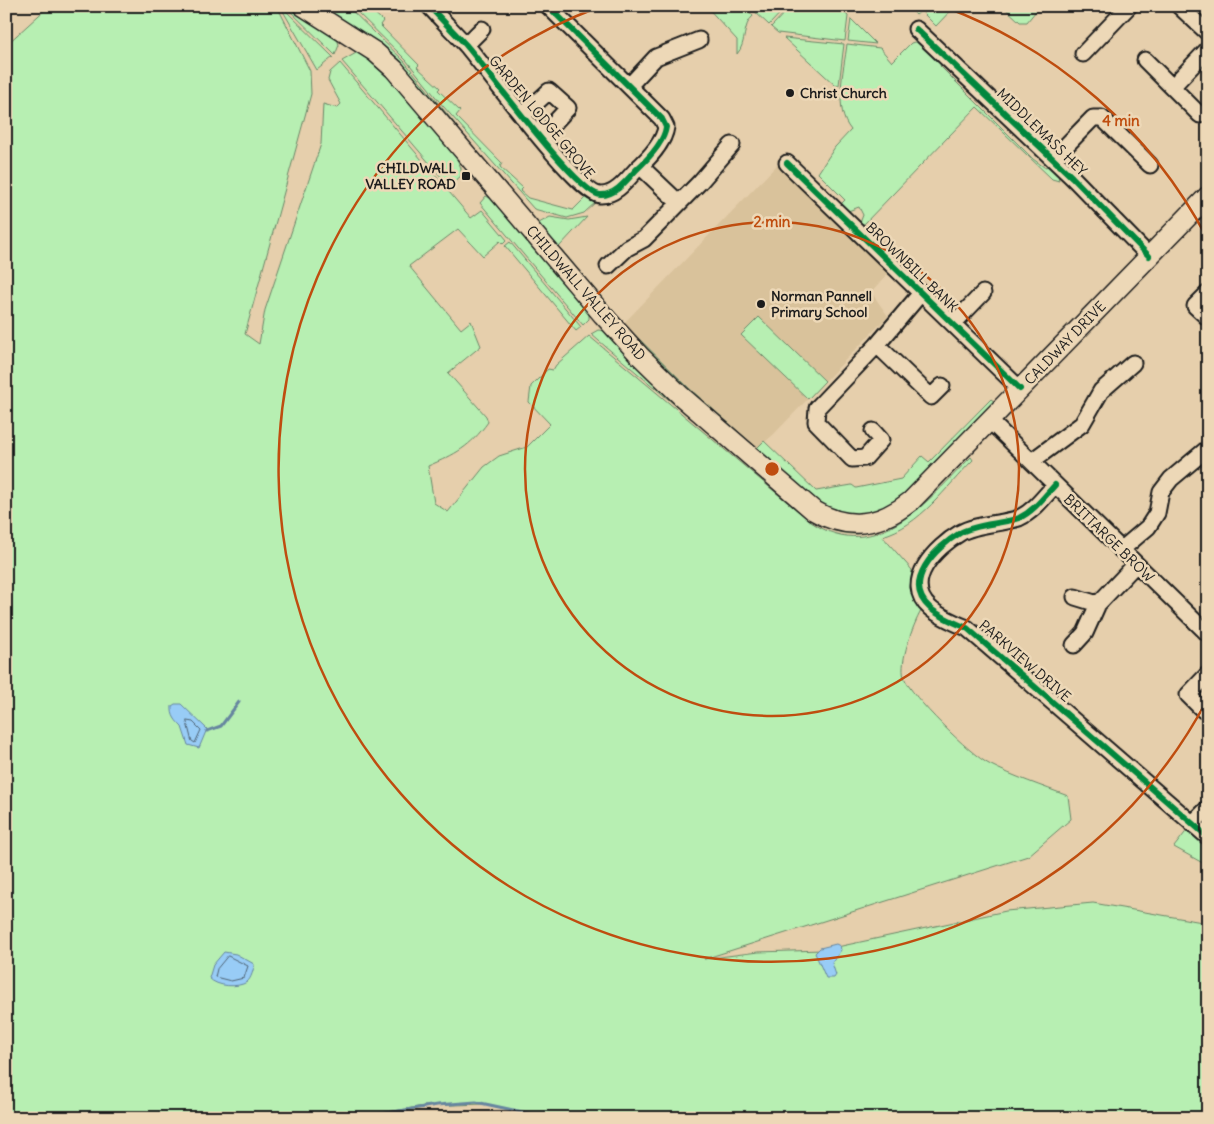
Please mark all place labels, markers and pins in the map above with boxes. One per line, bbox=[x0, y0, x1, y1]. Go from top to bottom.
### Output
place label: Christ Church bbox=[800, 84, 887, 102]
marker: Christ Church bbox=[784, 87, 796, 99]
place label: CHILDWALL VALLEY ROAD bbox=[366, 159, 456, 193]
marker: CHILDWALL VALLEY ROAD bbox=[460, 170, 472, 182]
place label: Norman Pannell Primary School bbox=[771, 287, 872, 321]
marker: Norman Pannell Primary School bbox=[755, 298, 767, 310]
centre of rings bbox=[763, 460, 781, 478]

